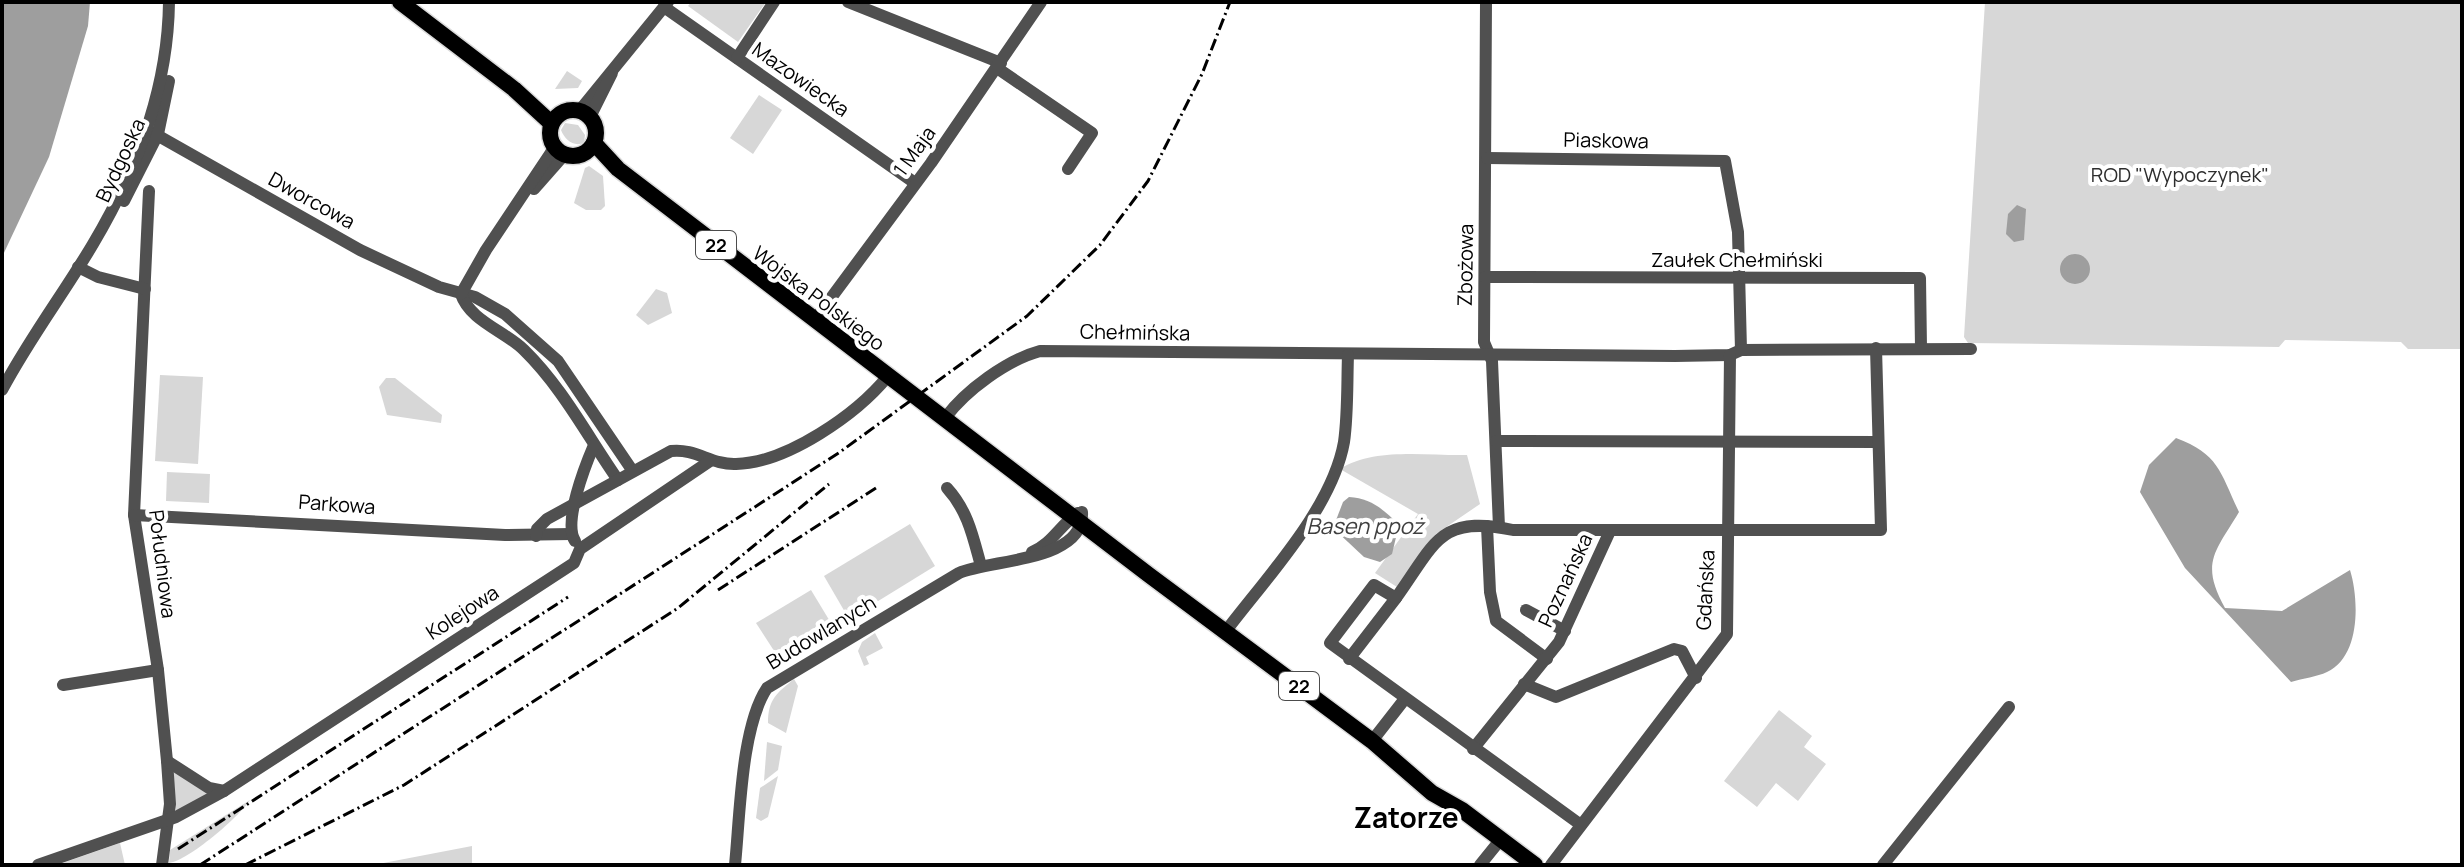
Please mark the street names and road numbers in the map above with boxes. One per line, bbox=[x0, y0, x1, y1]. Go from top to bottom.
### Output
street label: Mazowiecka bbox=[747, 36, 855, 122]
street label: Bydgoska bbox=[89, 114, 151, 206]
street label: 1 Maja bbox=[887, 120, 941, 182]
street label: Piaskowa bbox=[1563, 126, 1649, 154]
street label: Dworcowa bbox=[264, 165, 360, 235]
street label: Zbożowa bbox=[1451, 223, 1479, 307]
road number: 22 bbox=[696, 231, 736, 259]
street label: Wojska Polskiego bbox=[747, 239, 891, 357]
street label: Zaułek Chełmiński bbox=[1651, 246, 1823, 273]
street label: Chełmińska bbox=[1080, 318, 1190, 346]
street label: Parkowa bbox=[298, 488, 376, 520]
street label: Południowa bbox=[143, 508, 183, 620]
street label: Poznańska bbox=[1532, 529, 1598, 631]
street label: Gdańska bbox=[1689, 549, 1721, 631]
street label: Kolejowa bbox=[420, 578, 504, 646]
street label: Budowlanych bbox=[761, 589, 881, 675]
road number: 22 bbox=[1279, 672, 1319, 700]

